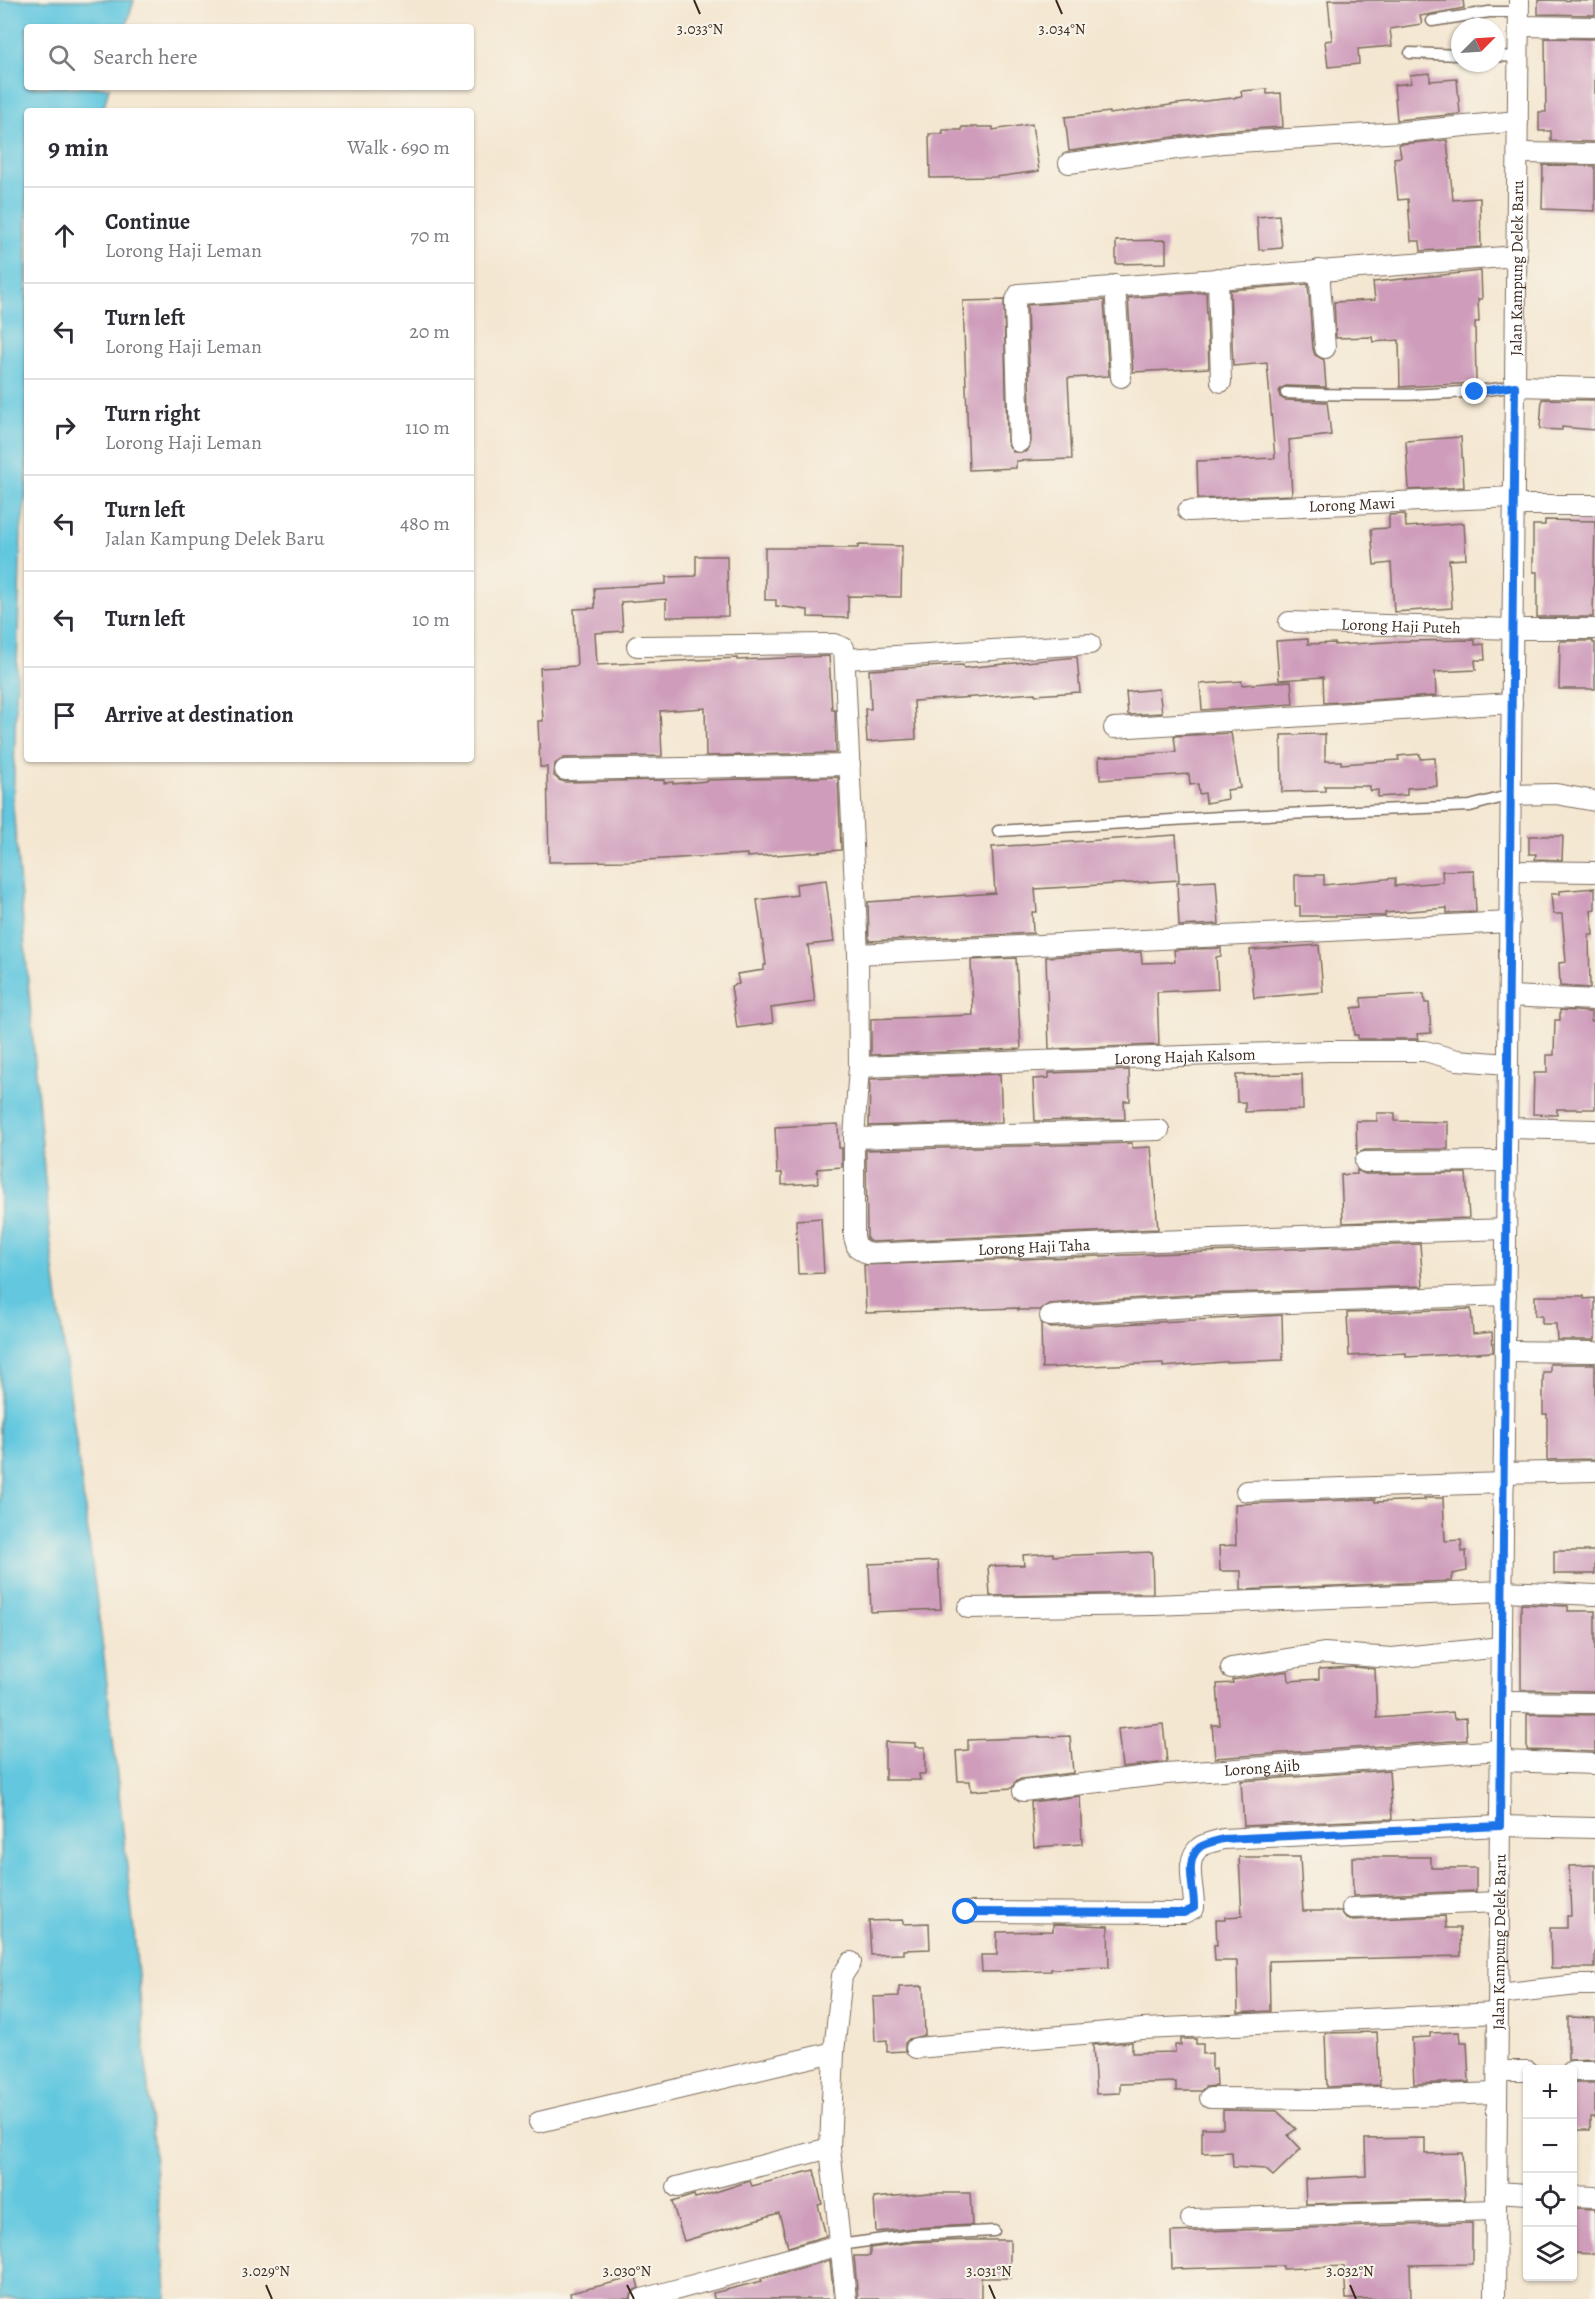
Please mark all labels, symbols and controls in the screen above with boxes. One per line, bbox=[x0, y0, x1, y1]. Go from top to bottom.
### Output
north arrow bbox=[1451, 18, 1505, 72]
text: 3.033°N bbox=[677, 19, 724, 39]
text: 3.034°N bbox=[1038, 19, 1086, 39]
search box bbox=[24, 24, 474, 90]
icon: search bbox=[45, 41, 78, 74]
text: Search here bbox=[93, 42, 198, 72]
text: 9 min bbox=[48, 130, 109, 165]
text: Walk · 690 m bbox=[347, 134, 450, 161]
street label: Jalan Kampung Delek Baru bbox=[1505, 180, 1529, 356]
text: Continue bbox=[105, 207, 190, 237]
icon: ahead bbox=[48, 219, 81, 252]
text: 70 m bbox=[410, 222, 450, 249]
text: Lorong Haji Leman bbox=[105, 237, 262, 264]
text: Turn left bbox=[105, 303, 185, 333]
icon: left bbox=[48, 315, 81, 348]
text: 20 m bbox=[409, 318, 450, 345]
text: Lorong Haji Leman bbox=[105, 333, 262, 360]
route end bbox=[1461, 378, 1487, 404]
text: Turn right bbox=[105, 399, 201, 429]
icon: right bbox=[48, 411, 81, 444]
text: 110 m bbox=[405, 414, 450, 441]
text: Lorong Haji Leman bbox=[105, 429, 262, 456]
street label: Lorong Mawi bbox=[1308, 492, 1396, 518]
text: Turn left bbox=[105, 495, 185, 525]
icon: left bbox=[48, 507, 81, 540]
text: 480 m bbox=[400, 510, 450, 537]
text: Jalan Kampung Delek Baru bbox=[105, 525, 325, 552]
icon: left bbox=[48, 603, 81, 636]
text: Turn left bbox=[105, 604, 185, 634]
text: 10 m bbox=[412, 606, 450, 633]
street label: Lorong Haji Puteh bbox=[1341, 614, 1461, 639]
icon: arrive bbox=[48, 699, 81, 732]
text: Arrive at destination bbox=[105, 700, 294, 730]
street label: Lorong Hajah Kalsom bbox=[1114, 1044, 1256, 1070]
street label: Lorong Haji Taha bbox=[977, 1234, 1091, 1261]
street label: Lorong Ajib bbox=[1223, 1754, 1301, 1782]
street label: Jalan Kampung Delek Baru bbox=[1488, 1854, 1512, 2030]
route start bbox=[952, 1898, 978, 1924]
map controls bbox=[1523, 2065, 1577, 2281]
button: + bbox=[1523, 2065, 1577, 2119]
button: − bbox=[1523, 2119, 1577, 2173]
button: locate bbox=[1523, 2173, 1577, 2227]
button: layers bbox=[1523, 2227, 1577, 2281]
text: 3.029°N bbox=[242, 2261, 290, 2281]
text: 3.030°N bbox=[603, 2261, 651, 2281]
text: 3.031°N bbox=[966, 2261, 1012, 2281]
text: 3.032°N bbox=[1326, 2261, 1374, 2281]

